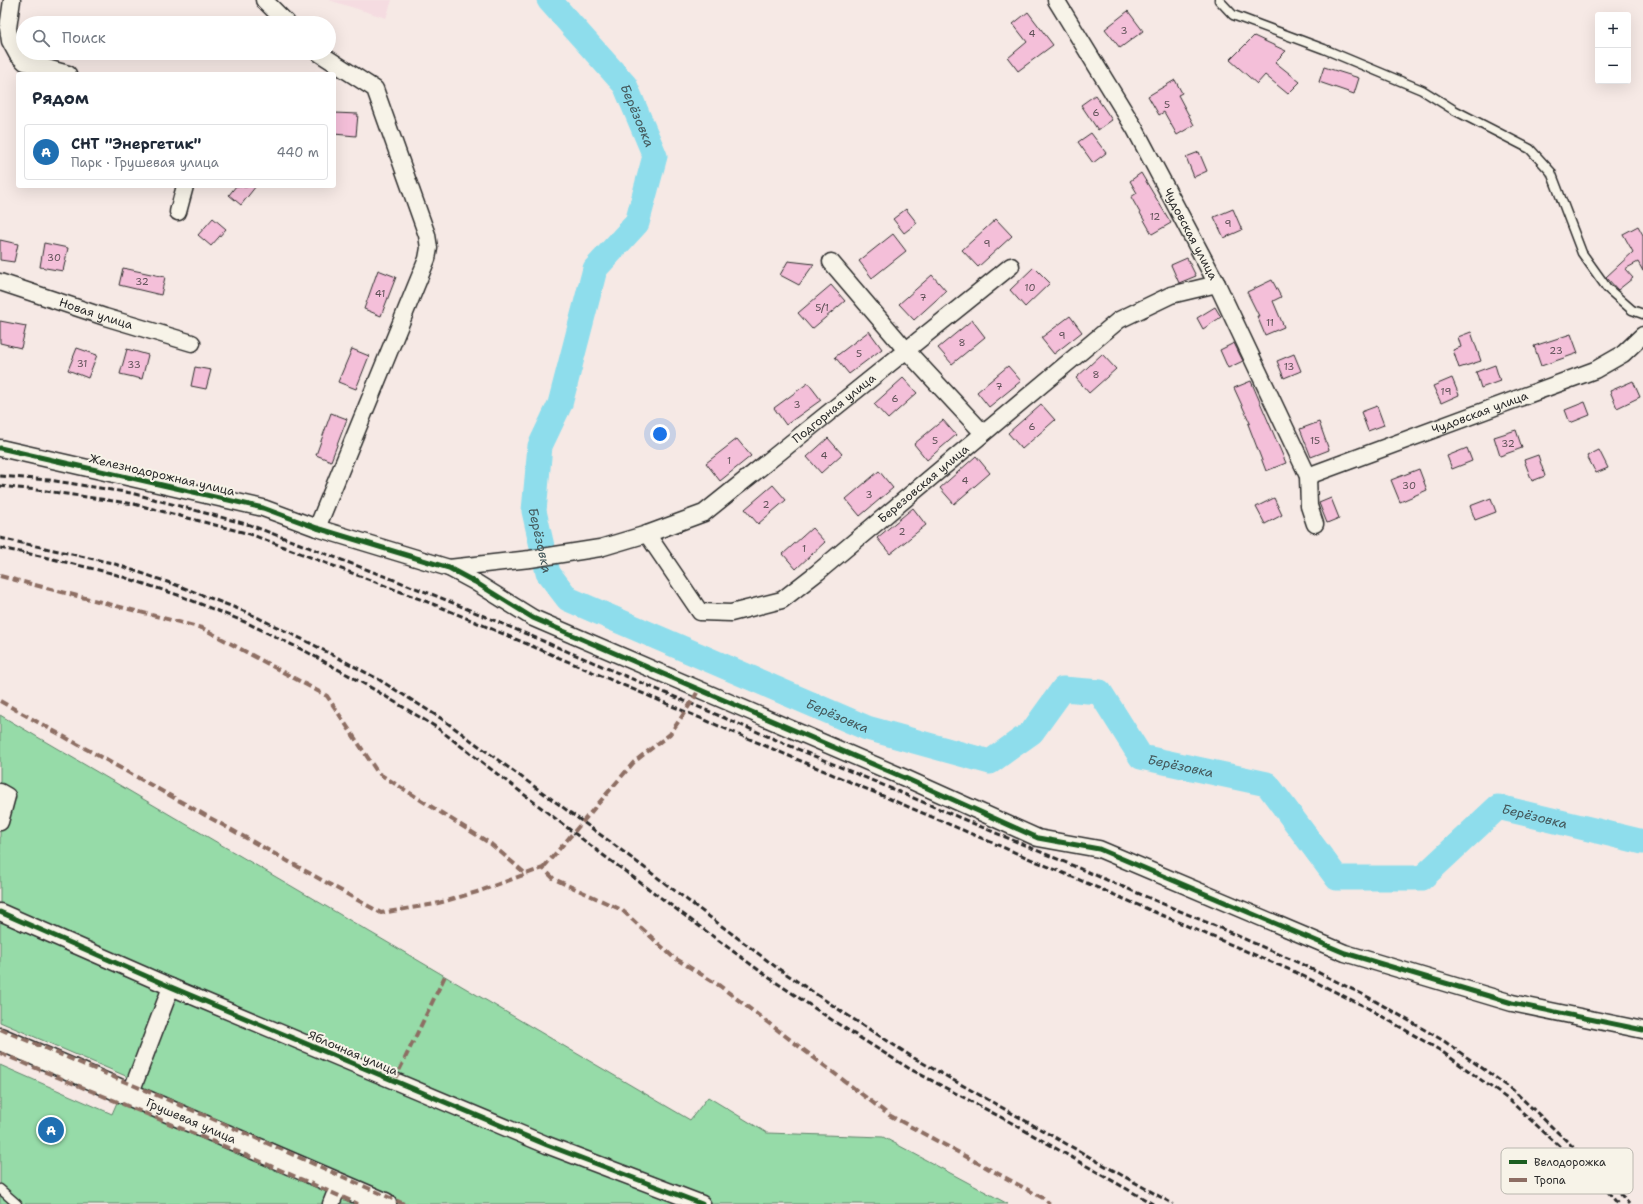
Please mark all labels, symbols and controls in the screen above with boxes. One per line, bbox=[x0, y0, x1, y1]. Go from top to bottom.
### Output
map controls bbox=[1595, 12, 1631, 84]
button: + bbox=[1595, 12, 1631, 48]
search box bbox=[16, 16, 336, 60]
house number: 3 bbox=[1121, 24, 1128, 37]
icon: search bbox=[30, 27, 52, 49]
house number: 4 bbox=[1029, 27, 1036, 40]
text: Поиск bbox=[62, 28, 106, 48]
button: − bbox=[1595, 48, 1631, 84]
water label: Берёзовка bbox=[617, 81, 659, 150]
text: Рядом bbox=[32, 87, 89, 109]
house number: 5 bbox=[1164, 98, 1170, 111]
house number: 6 bbox=[1093, 106, 1100, 119]
text: СНТ "Энергетик" bbox=[71, 134, 201, 154]
text: A bbox=[41, 144, 51, 161]
text: 440 m bbox=[277, 144, 319, 161]
text: Парк · Грушевая улица bbox=[71, 154, 219, 171]
street label: Чудовская улица bbox=[1160, 185, 1222, 283]
house number: 12 bbox=[1150, 210, 1160, 223]
house number: 9 bbox=[1225, 217, 1232, 230]
house number: 9 bbox=[984, 237, 991, 250]
house number: 30 bbox=[47, 251, 61, 264]
house number: 32 bbox=[135, 275, 149, 288]
house number: 10 bbox=[1025, 281, 1035, 294]
house number: 41 bbox=[375, 287, 385, 300]
house number: 7 bbox=[920, 291, 927, 304]
street label: Новая улица bbox=[57, 294, 135, 333]
house number: 5/1 bbox=[815, 301, 829, 314]
house number: 11 bbox=[1266, 316, 1274, 329]
house number: 9 bbox=[1059, 329, 1066, 342]
house number: 8 bbox=[959, 336, 966, 349]
house number: 23 bbox=[1549, 344, 1563, 357]
house number: 5 bbox=[856, 347, 862, 360]
house number: 31 bbox=[77, 357, 87, 370]
house number: 33 bbox=[127, 358, 141, 371]
house number: 13 bbox=[1284, 360, 1294, 373]
house number: 8 bbox=[1093, 368, 1100, 381]
street label: Подгорная улица bbox=[789, 370, 879, 447]
house number: 7 bbox=[996, 380, 1003, 393]
house number: 19 bbox=[1441, 385, 1451, 398]
street label: Чудовская улица bbox=[1429, 387, 1531, 438]
house number: 6 bbox=[892, 392, 899, 405]
house number: 3 bbox=[794, 398, 801, 411]
house number: 6 bbox=[1029, 420, 1036, 433]
your location bbox=[650, 424, 670, 444]
house number: 5 bbox=[932, 434, 938, 447]
house number: 15 bbox=[1310, 434, 1320, 447]
house number: 32 bbox=[1501, 437, 1515, 450]
street label: Березовская улица bbox=[875, 441, 973, 527]
house number: 4 bbox=[821, 449, 828, 462]
street label: Железнодорожная улица bbox=[88, 450, 237, 500]
house number: 1 bbox=[727, 454, 731, 467]
house number: 4 bbox=[962, 474, 969, 487]
house number: 30 bbox=[1402, 479, 1416, 492]
house number: 3 bbox=[866, 488, 873, 501]
house number: 2 bbox=[763, 498, 770, 511]
water label: Берёзовка bbox=[525, 506, 556, 575]
house number: 2 bbox=[899, 525, 906, 538]
house number: 1 bbox=[802, 542, 806, 555]
water label: Берёзовка bbox=[804, 694, 872, 736]
water label: Берёзовка bbox=[1146, 750, 1215, 781]
water label: Берёзовка bbox=[1500, 800, 1569, 832]
street label: Яблочная улица bbox=[306, 1027, 401, 1079]
street label: Грушевая улица bbox=[144, 1095, 239, 1148]
pin: A bbox=[38, 1115, 64, 1145]
legend bbox=[1501, 1148, 1633, 1194]
text: Велодорожка bbox=[1534, 1155, 1606, 1170]
text: Тропа bbox=[1534, 1173, 1566, 1188]

